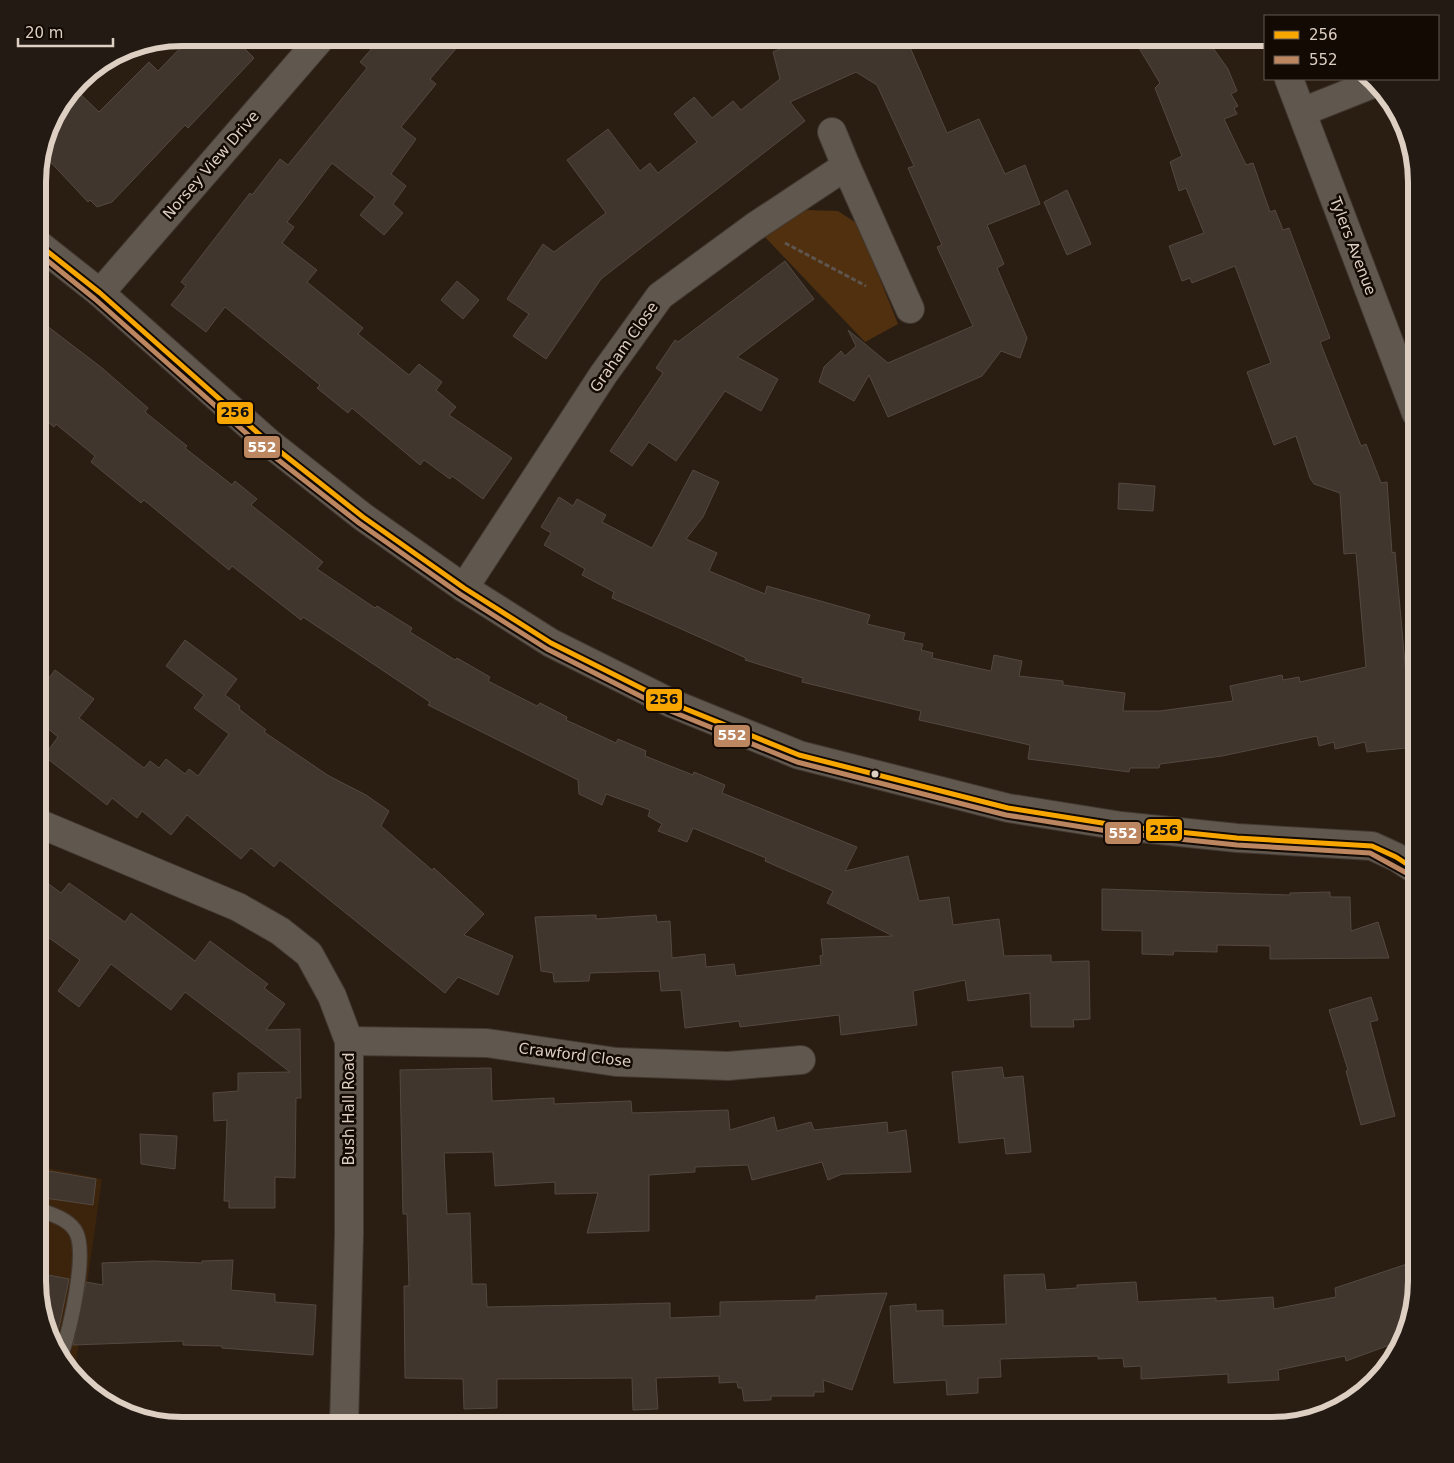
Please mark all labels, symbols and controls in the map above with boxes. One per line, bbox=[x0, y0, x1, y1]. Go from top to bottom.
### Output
scale bar bbox=[18, 15, 112, 47]
legend bbox=[1264, 15, 1439, 80]
text: 20 m bbox=[25, 24, 63, 42]
text: 256 bbox=[1309, 26, 1338, 44]
text: 552 bbox=[1309, 51, 1338, 69]
street label: Norsey View Drive bbox=[159, 107, 263, 223]
street label: Tylers Avenue bbox=[1326, 193, 1380, 298]
street label: Graham Close bbox=[586, 298, 662, 396]
line badge: 256 bbox=[216, 401, 254, 425]
text: 256 bbox=[220, 404, 250, 420]
line badge: 552 bbox=[243, 435, 281, 459]
text: 552 bbox=[247, 439, 277, 455]
line badge: 256 bbox=[645, 688, 683, 712]
text: 256 bbox=[649, 691, 679, 707]
line badge: 552 bbox=[713, 724, 751, 748]
text: 552 bbox=[717, 727, 747, 743]
unlabelled marker bbox=[870, 769, 880, 779]
line badge: 256 bbox=[1145, 818, 1183, 842]
line badge: 552 bbox=[1104, 821, 1142, 845]
text: 256 bbox=[1149, 822, 1179, 838]
text: 552 bbox=[1108, 825, 1138, 841]
street label: Crawford Close bbox=[518, 1039, 632, 1071]
street label: Bush Hall Road bbox=[340, 1052, 358, 1166]

